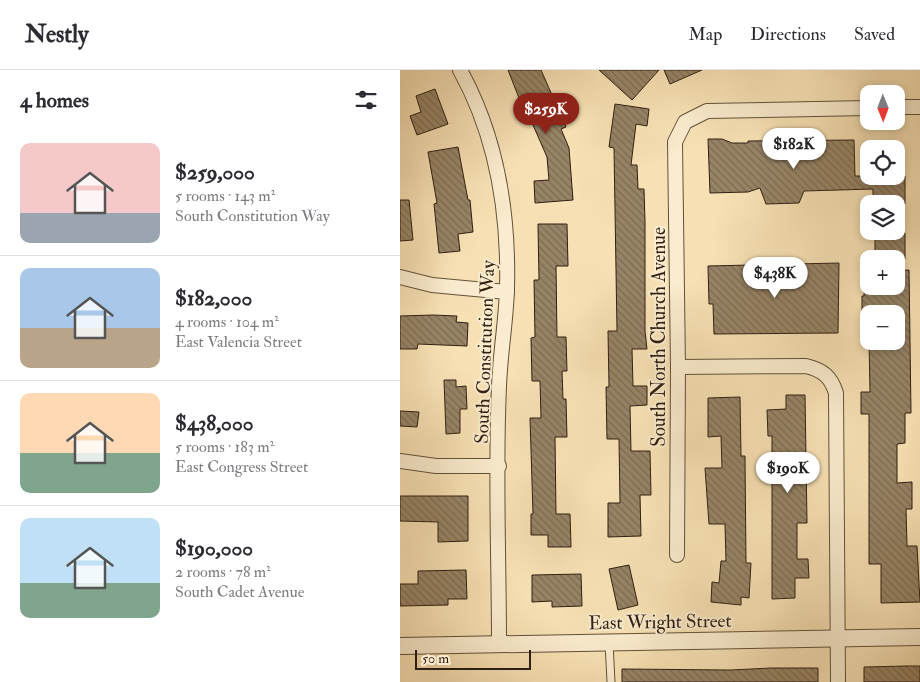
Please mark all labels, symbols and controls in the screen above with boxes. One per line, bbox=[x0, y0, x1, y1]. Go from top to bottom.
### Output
text: Nestly bbox=[25, 19, 89, 50]
text: Map bbox=[689, 23, 722, 46]
text: Directions bbox=[750, 23, 826, 46]
text: Saved bbox=[854, 23, 895, 46]
north arrow bbox=[860, 85, 905, 130]
map controls bbox=[860, 85, 905, 350]
icon: filters bbox=[352, 86, 380, 114]
text: 4 homes bbox=[20, 87, 89, 114]
pin: $259K bbox=[511, 92, 581, 135]
text: $259K bbox=[524, 99, 568, 119]
pin: $182K bbox=[759, 128, 829, 170]
text: $182K bbox=[773, 134, 815, 154]
button: locate bbox=[860, 140, 905, 185]
text: $259,000 bbox=[175, 159, 255, 186]
icon: home bbox=[60, 163, 120, 223]
text: 5 rooms · 143 m² bbox=[175, 186, 275, 206]
button: layers bbox=[860, 195, 905, 240]
text: South Constitution Way bbox=[175, 206, 330, 226]
street label: South North Church Avenue bbox=[647, 227, 671, 447]
button: + bbox=[860, 250, 905, 295]
pin: $438K bbox=[740, 256, 810, 299]
street label: South Constitution Way bbox=[470, 259, 500, 444]
text: $438K bbox=[754, 263, 796, 283]
text: $182,000 bbox=[175, 285, 252, 312]
icon: home bbox=[60, 288, 120, 348]
button: − bbox=[860, 305, 905, 350]
text: 4 rooms · 104 m² bbox=[175, 312, 279, 332]
text: East Valencia Street bbox=[175, 332, 302, 352]
text: $438,000 bbox=[175, 410, 253, 437]
icon: home bbox=[60, 413, 120, 473]
text: 5 rooms · 183 m² bbox=[175, 437, 274, 457]
pin: $190K bbox=[753, 452, 823, 494]
text: East Congress Street bbox=[175, 457, 308, 477]
text: $190K bbox=[767, 458, 809, 478]
text: $190,000 bbox=[175, 535, 253, 562]
icon: home bbox=[60, 538, 120, 598]
text: 2 rooms · 78 m² bbox=[175, 562, 271, 582]
text: South Cadet Avenue bbox=[175, 582, 304, 602]
street label: East Wright Street bbox=[588, 609, 732, 635]
scale bar bbox=[415, 647, 531, 670]
text: 50 m bbox=[422, 650, 449, 667]

